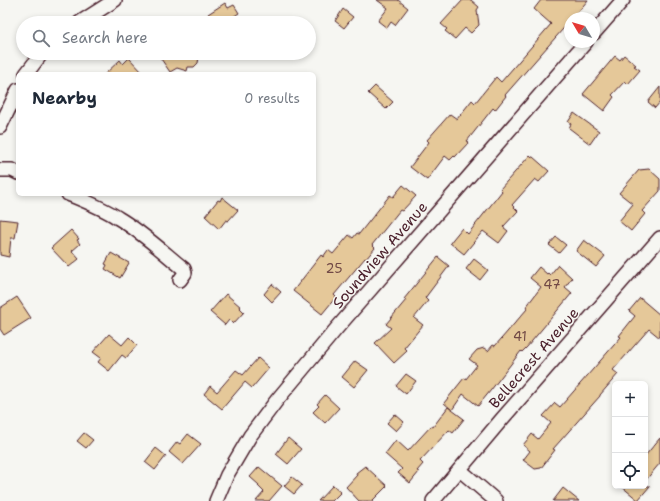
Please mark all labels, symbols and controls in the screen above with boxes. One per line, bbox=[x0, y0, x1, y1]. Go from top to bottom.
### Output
north arrow bbox=[564, 12, 600, 48]
search box bbox=[16, 16, 316, 60]
icon: search bbox=[30, 27, 52, 49]
text: Search here bbox=[62, 28, 148, 48]
text: Nearby bbox=[32, 87, 97, 109]
text: 0 results bbox=[244, 90, 300, 107]
street label: Soundview Avenue bbox=[328, 197, 432, 313]
house number: 25 bbox=[326, 260, 342, 277]
house number: 47 bbox=[543, 276, 561, 293]
street label: Bellecrest Avenue bbox=[485, 303, 583, 413]
house number: 41 bbox=[513, 328, 527, 345]
map controls bbox=[612, 381, 648, 489]
button: + bbox=[612, 381, 648, 417]
button: − bbox=[612, 417, 648, 453]
button: locate bbox=[612, 453, 648, 489]

